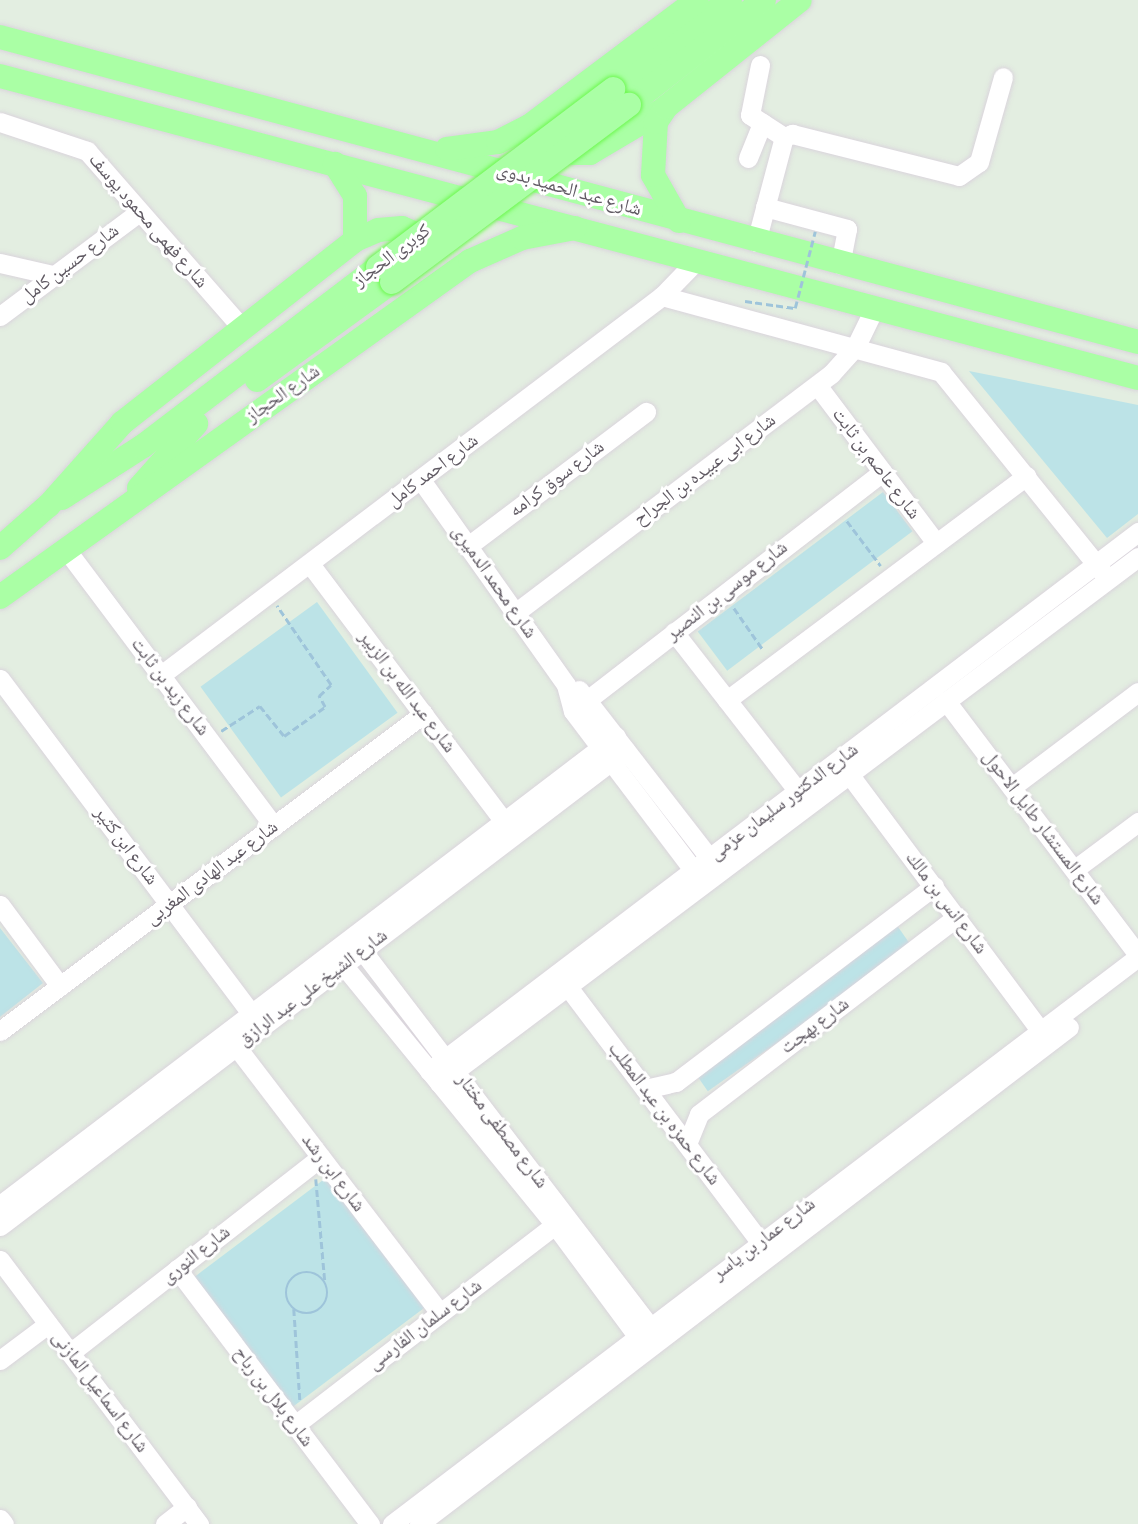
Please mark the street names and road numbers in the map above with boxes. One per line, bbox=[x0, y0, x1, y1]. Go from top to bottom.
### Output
street label: شارع فهمى محمود يوسف bbox=[83, 149, 213, 293]
street label: شارع عبد الحميد بدوى bbox=[494, 158, 644, 222]
street label: شارع حسين كامل bbox=[16, 220, 124, 308]
street label: كوبرى الحجاز bbox=[349, 220, 435, 292]
street label: شارع الحجاز bbox=[242, 360, 324, 428]
street label: شارع عاصم بن ثابت bbox=[827, 404, 925, 524]
street label: شارع ابى عبيده بن الجراح bbox=[629, 409, 781, 531]
street label: شارع احمد كامل bbox=[383, 429, 483, 513]
street label: شارع سوق كرامه bbox=[505, 436, 609, 522]
street label: شارع محمد الدميرى bbox=[447, 521, 541, 643]
street label: شارع موسى بن النصير bbox=[662, 536, 792, 646]
street label: شارع عبد الله بن الزبير bbox=[354, 626, 460, 758]
street label: شارع زيد بن ثابت bbox=[126, 634, 214, 740]
street label: شارع الدكتور سليمان عزمى bbox=[705, 738, 863, 866]
street label: شارع المستشار طايل الاحول bbox=[977, 746, 1109, 910]
street label: شارع ابن كثير bbox=[89, 802, 163, 890]
street label: شارع عبد الهادى المغربى bbox=[141, 816, 283, 930]
street label: شارع انس بن مالك bbox=[900, 847, 992, 959]
street label: شارع الشيخ على عبد الرازق bbox=[234, 924, 392, 1052]
street label: شارع بهجت bbox=[776, 993, 854, 1059]
street label: شارع حمزه بن عبد المطلب bbox=[603, 1038, 725, 1190]
street label: شارع مصطفى مختار bbox=[451, 1069, 553, 1193]
street label: شارع ابن رشد bbox=[296, 1129, 370, 1217]
street label: شارع عمار بن ياسر bbox=[708, 1193, 820, 1285]
street label: شارع النورى bbox=[157, 1221, 235, 1289]
street label: شارع سلمان الفارسى bbox=[363, 1275, 487, 1375]
street label: شارع اسماعيل المازنى bbox=[47, 1327, 153, 1457]
street label: شارع بلال بن رباح bbox=[228, 1342, 318, 1452]

